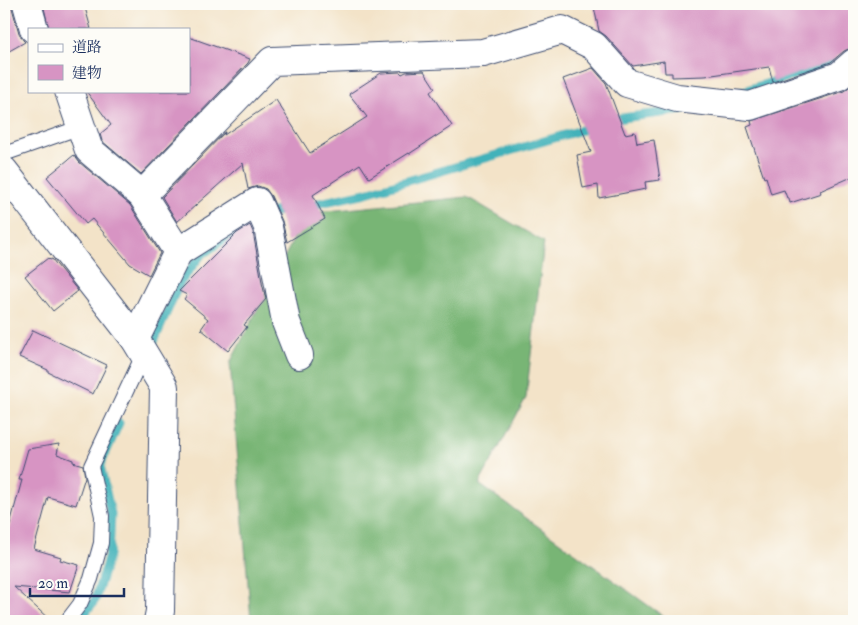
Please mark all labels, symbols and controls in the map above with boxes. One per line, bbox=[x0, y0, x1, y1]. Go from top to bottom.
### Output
legend bbox=[28, 28, 190, 92]
text: 道路 bbox=[72, 38, 102, 57]
text: 建物 bbox=[72, 64, 102, 83]
scale bar bbox=[30, 565, 124, 597]
text: 20 m bbox=[38, 574, 68, 593]

